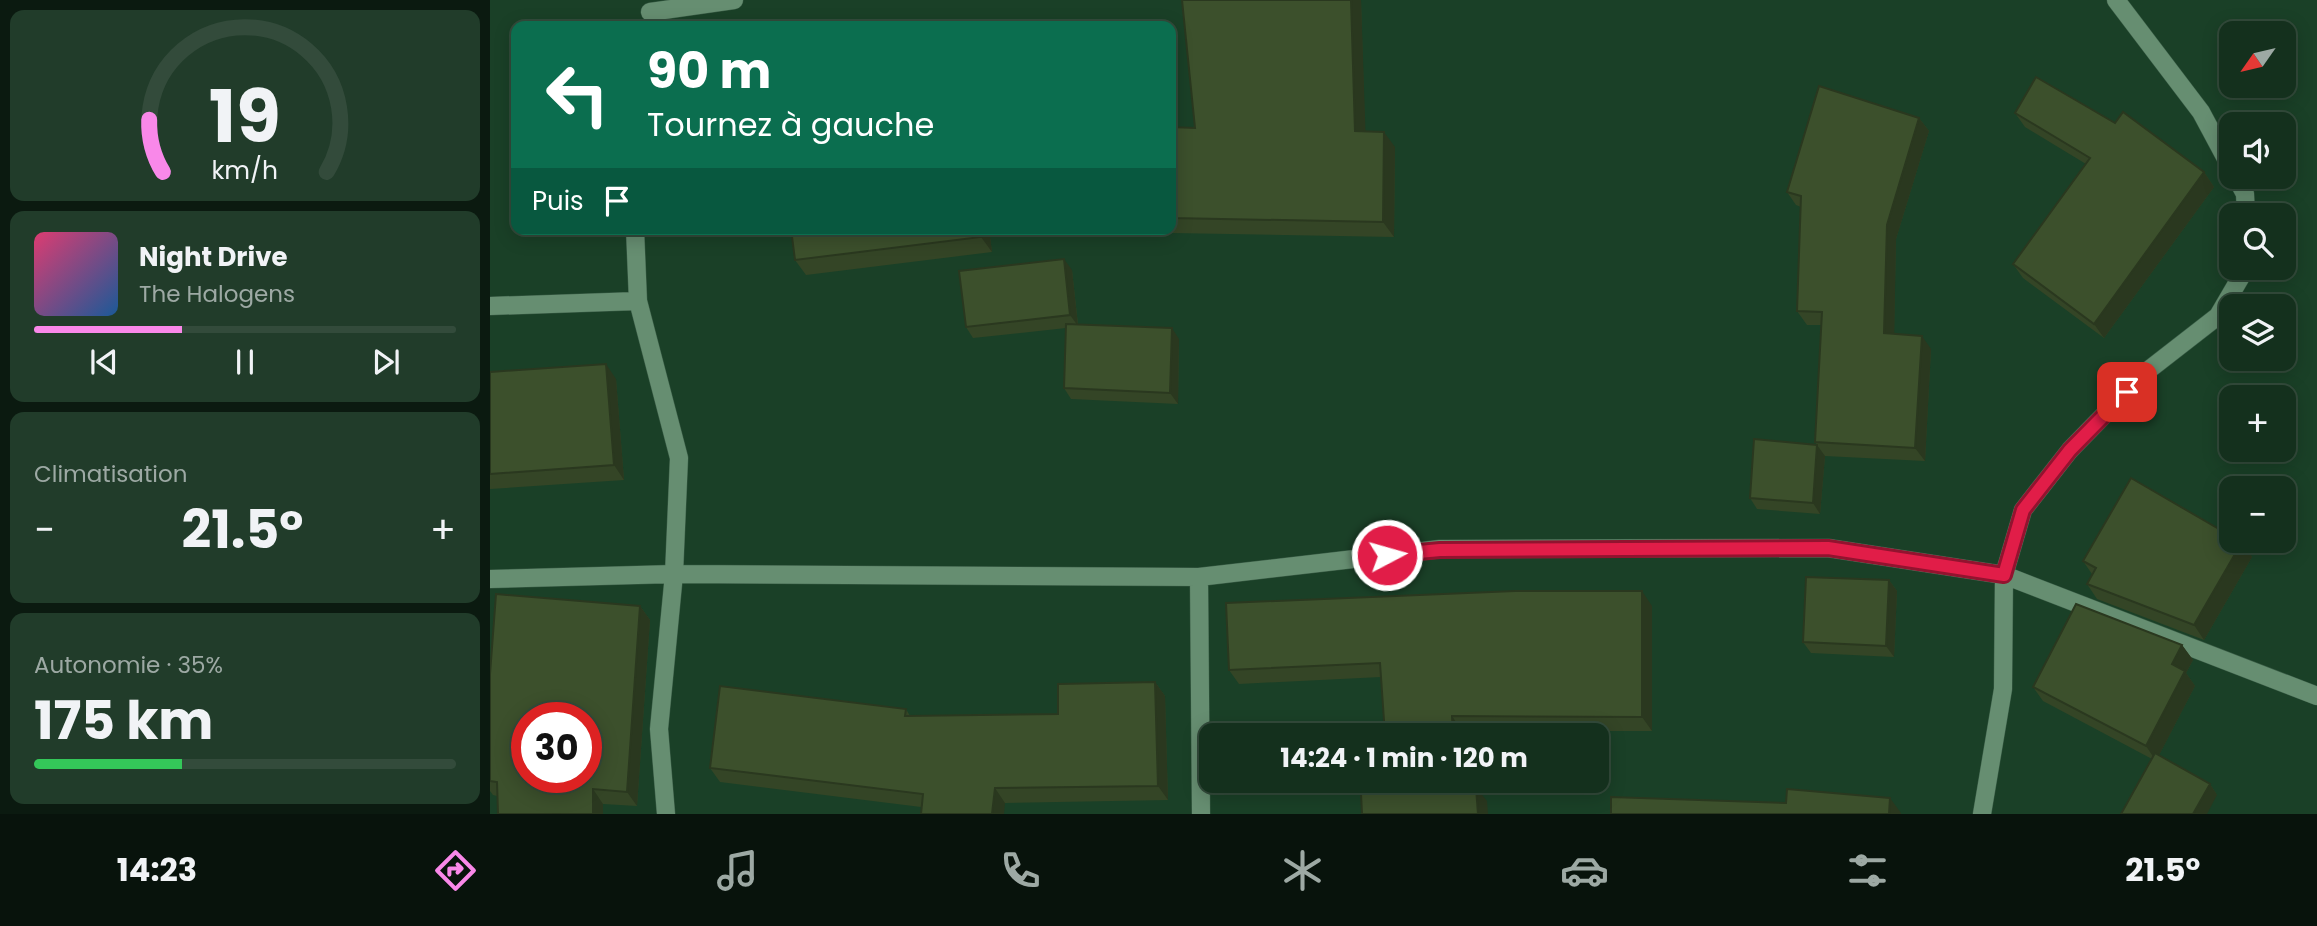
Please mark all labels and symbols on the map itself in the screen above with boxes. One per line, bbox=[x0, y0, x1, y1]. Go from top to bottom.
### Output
north arrow bbox=[2219, 21, 2296, 98]
pin bbox=[2097, 362, 2157, 422]
position arrow bbox=[1350, 518, 1424, 592]
speed limit sign: 30 bbox=[511, 702, 602, 793]

